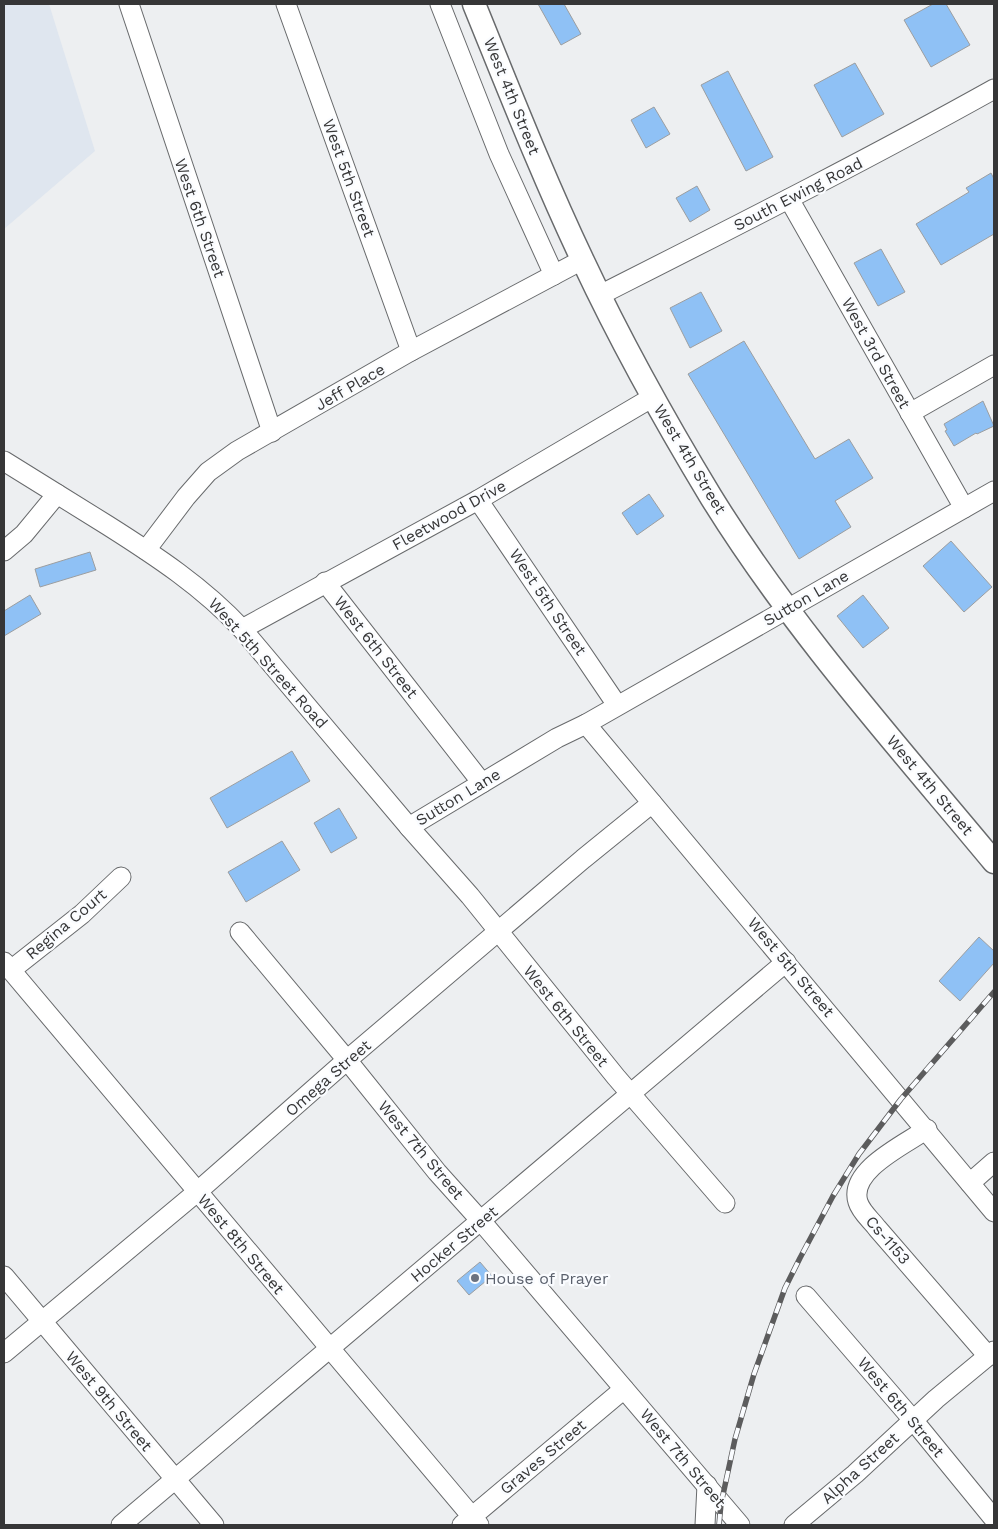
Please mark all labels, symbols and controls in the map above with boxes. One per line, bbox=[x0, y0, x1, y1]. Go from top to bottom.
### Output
street label: West 4th Street bbox=[480, 35, 544, 158]
street label: West 5th Street bbox=[319, 116, 379, 240]
street label: South Ewing Road bbox=[730, 153, 866, 235]
street label: West 6th Street bbox=[171, 156, 229, 280]
street label: West 3rd Street bbox=[838, 294, 914, 412]
street label: Jeff Place bbox=[312, 359, 388, 415]
street label: West 4th Street bbox=[650, 401, 730, 518]
street label: Fleetwood Drive bbox=[389, 476, 509, 554]
street label: West 5th Street bbox=[505, 545, 591, 659]
street label: Sutton Lane bbox=[760, 566, 852, 630]
street label: West 6th Street bbox=[330, 592, 422, 702]
street label: West 5th Street Road bbox=[204, 594, 332, 732]
street label: West 4th Street bbox=[883, 731, 978, 839]
street label: Sutton Lane bbox=[412, 764, 504, 830]
street label: Regina Court bbox=[22, 885, 110, 963]
street label: West 5th Street bbox=[744, 913, 838, 1021]
street label: West 6th Street bbox=[519, 962, 613, 1071]
street label: Omega Street bbox=[281, 1035, 375, 1120]
street label: West 7th Street bbox=[374, 1097, 468, 1204]
street label: West 8th Street bbox=[194, 1190, 289, 1298]
street label: Hocker Street bbox=[407, 1202, 502, 1286]
street label: Cs-1153 bbox=[862, 1212, 914, 1268]
place label: House of Prayer bbox=[485, 1269, 609, 1288]
marker: House of Prayer bbox=[469, 1272, 481, 1284]
street label: West 9th Street bbox=[62, 1347, 157, 1455]
street label: West 6th Street bbox=[854, 1353, 949, 1461]
street label: West 7th Street bbox=[636, 1405, 730, 1512]
street label: Graves Street bbox=[496, 1415, 590, 1498]
street label: Alpha Street bbox=[817, 1428, 903, 1508]

